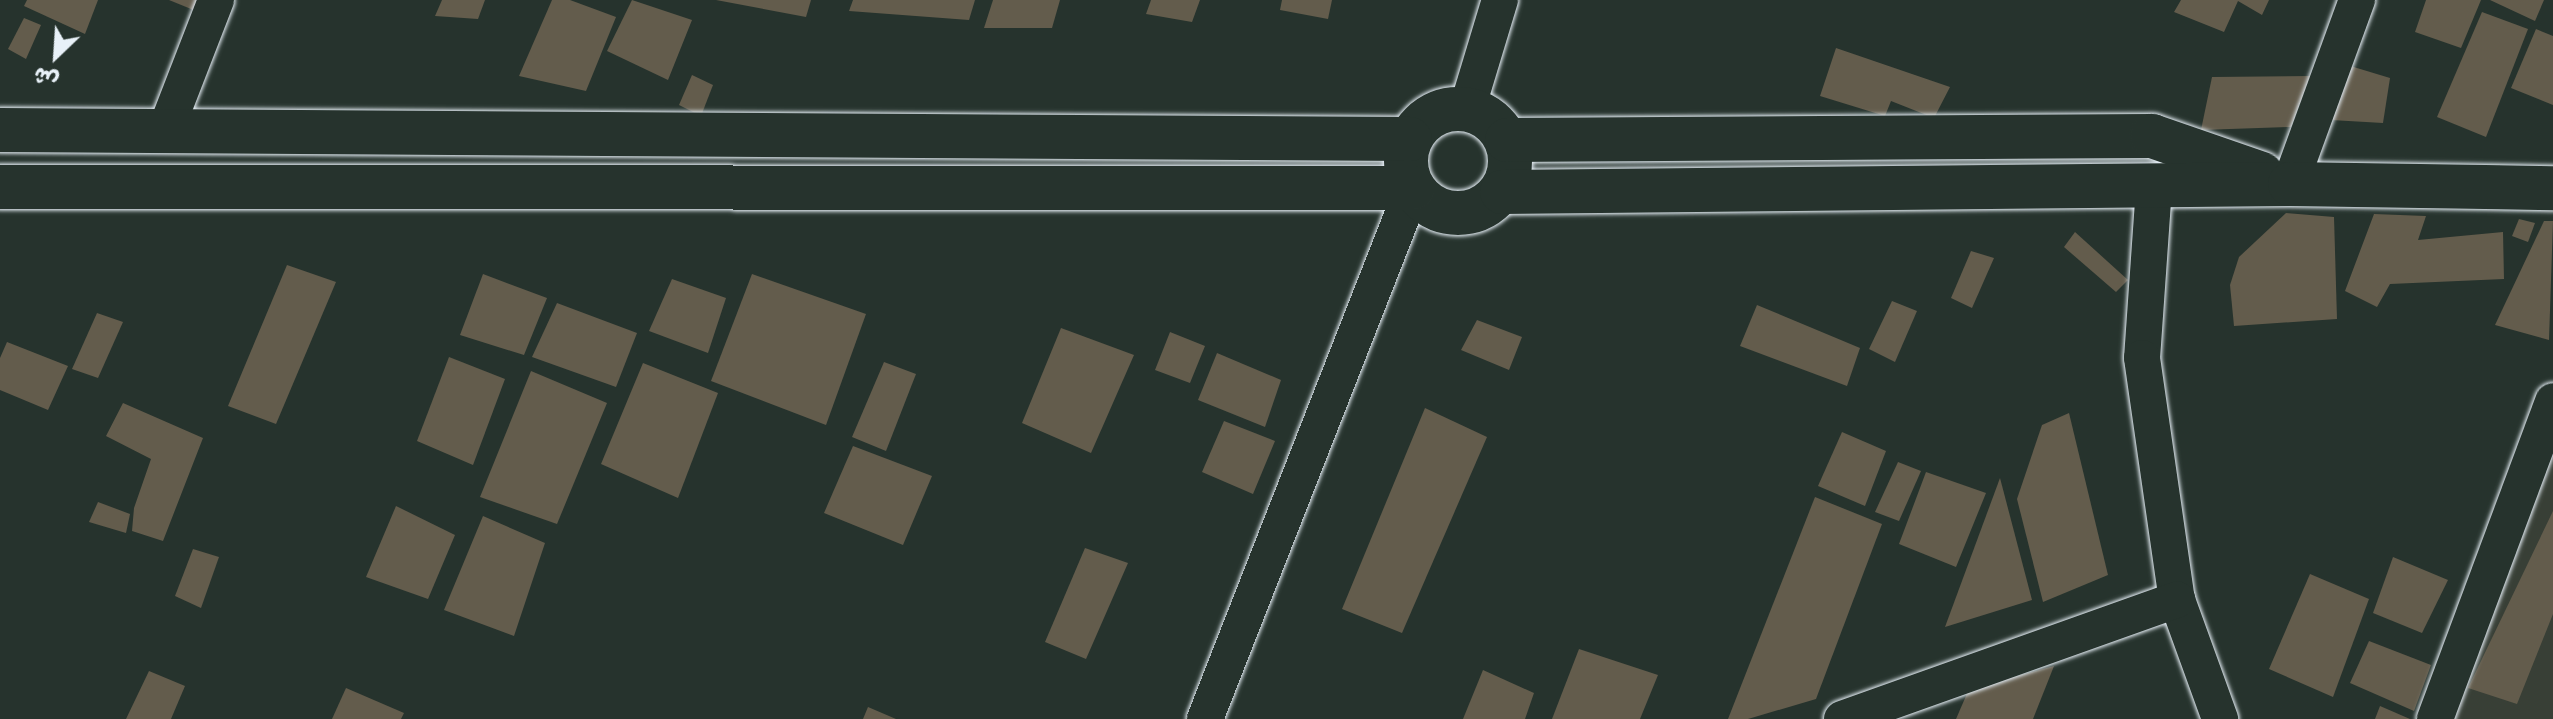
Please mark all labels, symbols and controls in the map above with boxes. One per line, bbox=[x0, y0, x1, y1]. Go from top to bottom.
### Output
north arrow bbox=[16, 16, 96, 96]
text: ش bbox=[29, 60, 63, 96]

